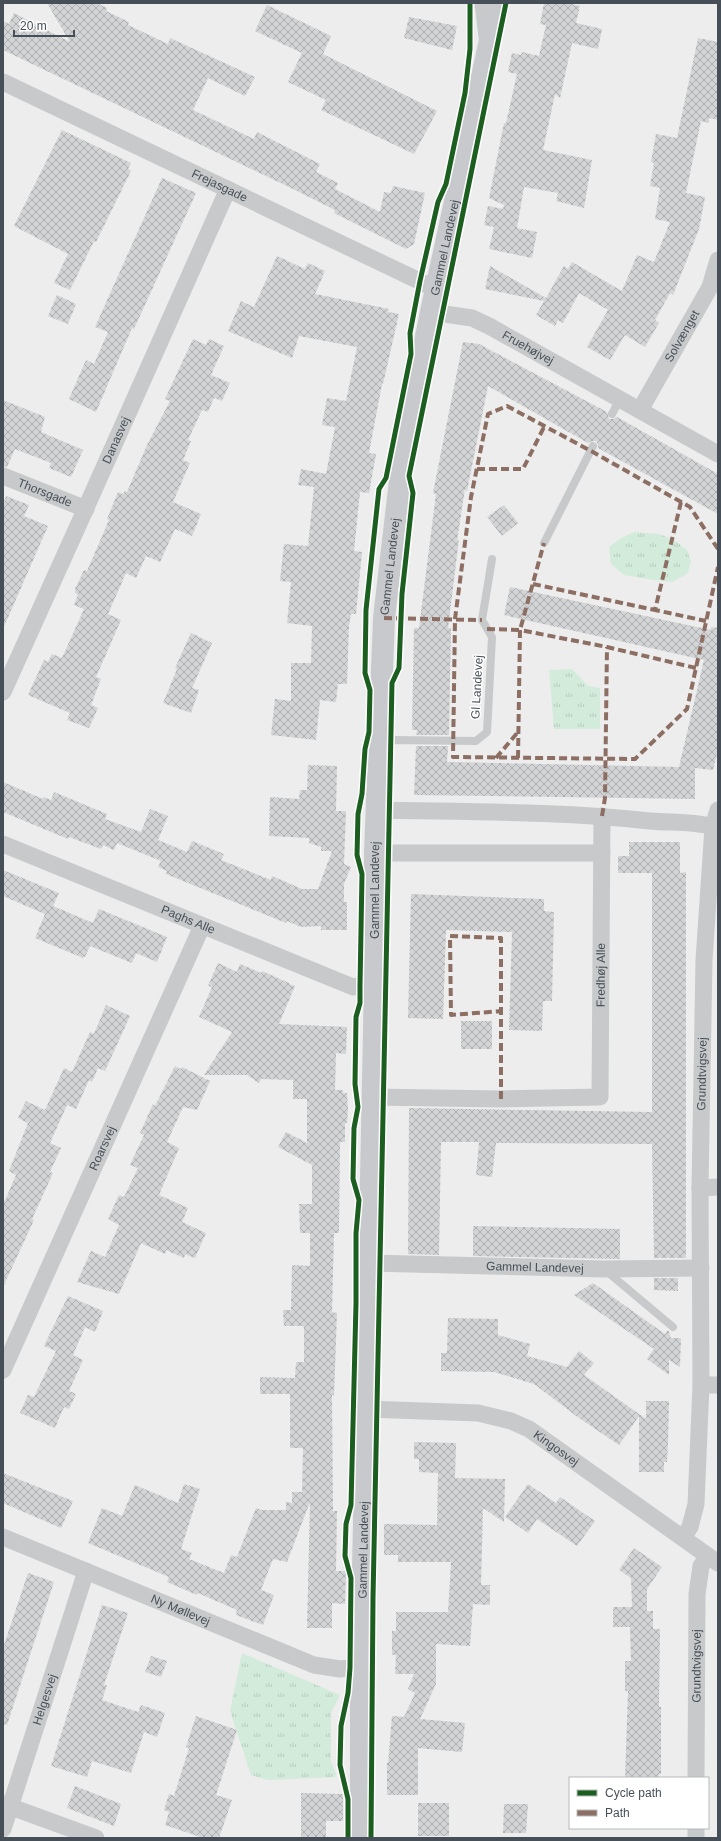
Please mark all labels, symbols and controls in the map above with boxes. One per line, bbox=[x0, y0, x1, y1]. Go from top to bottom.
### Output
scale bar bbox=[14, 12, 74, 38]
text: 20 m bbox=[20, 19, 47, 33]
street label: Frejasgade bbox=[189, 166, 250, 205]
street label: Gammel Landevej bbox=[428, 199, 462, 297]
street label: Solvænget bbox=[662, 307, 703, 365]
street label: Fruehøjvej bbox=[500, 328, 556, 368]
street label: Danasvej bbox=[100, 415, 133, 466]
street label: Thorsgade bbox=[16, 476, 74, 510]
street label: Gammel Landevej bbox=[377, 517, 403, 616]
street label: Gl Landevej bbox=[468, 655, 486, 719]
street label: Gammel Landevej bbox=[368, 841, 382, 939]
street label: Paghs Alle bbox=[159, 902, 217, 937]
street label: Fredhøj Alle bbox=[594, 943, 608, 1007]
street label: Grundtvigsvej bbox=[694, 1037, 710, 1111]
street label: Roarsvej bbox=[86, 1124, 118, 1173]
street label: Gammel Landevej bbox=[486, 1259, 584, 1276]
street label: Kingosvej bbox=[531, 1427, 581, 1469]
street label: Gammel Landevej bbox=[355, 1501, 371, 1599]
street label: Ny Møllevej bbox=[149, 1592, 212, 1628]
street label: Grundtvigsvej bbox=[689, 1629, 704, 1703]
street label: Helgesvej bbox=[30, 1672, 59, 1727]
legend bbox=[569, 1777, 709, 1829]
text: Cycle path bbox=[605, 1786, 662, 1800]
text: Path bbox=[605, 1806, 630, 1820]

